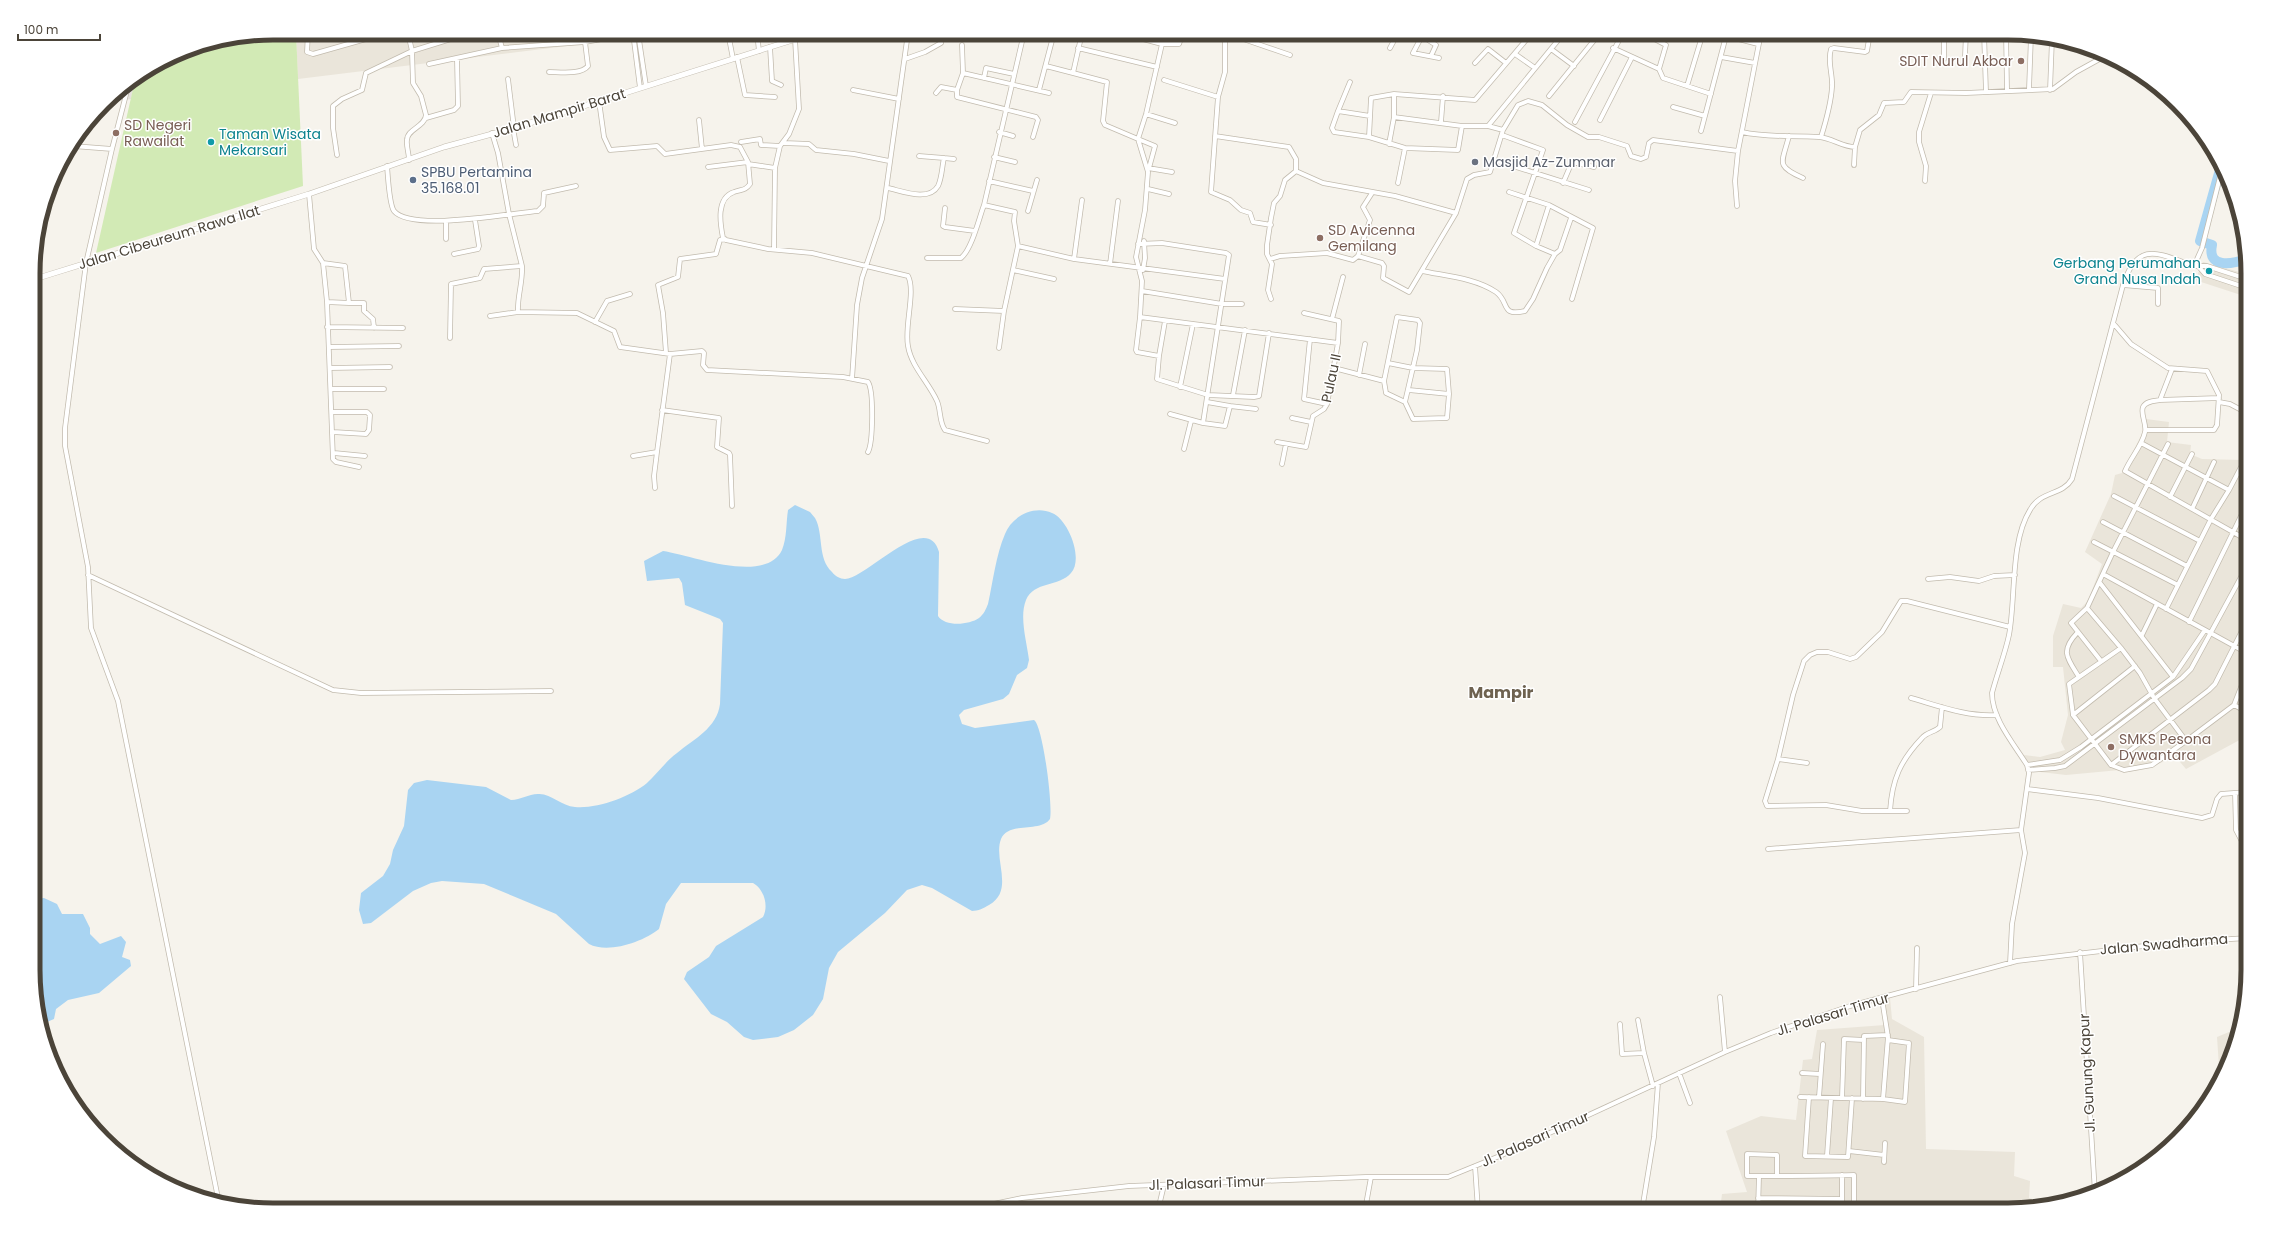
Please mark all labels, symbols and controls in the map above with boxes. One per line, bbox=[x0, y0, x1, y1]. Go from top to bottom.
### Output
scale bar bbox=[18, 16, 100, 42]
text: 100 m bbox=[24, 21, 58, 38]
place label: SDIT Nurul Akbar bbox=[1899, 51, 2013, 71]
marker: SDIT Nurul Akbar bbox=[2016, 56, 2026, 66]
street label: Jalan Mampir Barat bbox=[490, 83, 628, 143]
place label: SD Negeri Rawailat bbox=[124, 115, 191, 151]
place label: Taman Wisata Mekarsari bbox=[219, 124, 321, 160]
marker: SD Negeri Rawailat bbox=[111, 128, 121, 138]
marker: Taman Wisata Mekarsari bbox=[206, 137, 216, 147]
place label: Masjid Az-Zummar bbox=[1483, 152, 1616, 172]
marker: Masjid Az-Zummar bbox=[1470, 157, 1480, 167]
place label: SPBU Pertamina 35.168.01 bbox=[421, 162, 532, 198]
marker: SPBU Pertamina 35.168.01 bbox=[408, 175, 418, 185]
street label: Jalan Cibeureum Rawa Ilat bbox=[76, 200, 262, 274]
place label: SD Avicenna Gemilang bbox=[1328, 220, 1415, 256]
marker: SD Avicenna Gemilang bbox=[1315, 233, 1325, 243]
place label: Gerbang Perumahan Grand Nusa Indah bbox=[2053, 253, 2201, 289]
marker: Gerbang Perumahan Grand Nusa Indah bbox=[2204, 266, 2214, 276]
street label: Pulau II bbox=[1316, 352, 1346, 404]
district label: Mampir bbox=[1469, 681, 1534, 704]
place label: SMKS Pesona Dywantara bbox=[2119, 729, 2211, 765]
marker: SMKS Pesona Dywantara bbox=[2106, 742, 2116, 752]
street label: Jalan Swadharma bbox=[2099, 928, 2229, 960]
street label: Jl. Palasari Timur bbox=[1774, 987, 1892, 1041]
street label: Jl. Gunung Kapur bbox=[2074, 1013, 2100, 1133]
street label: Jl. Palasari Timur bbox=[1478, 1106, 1592, 1172]
street label: Jl. Palasari Timur bbox=[1148, 1171, 1266, 1195]

